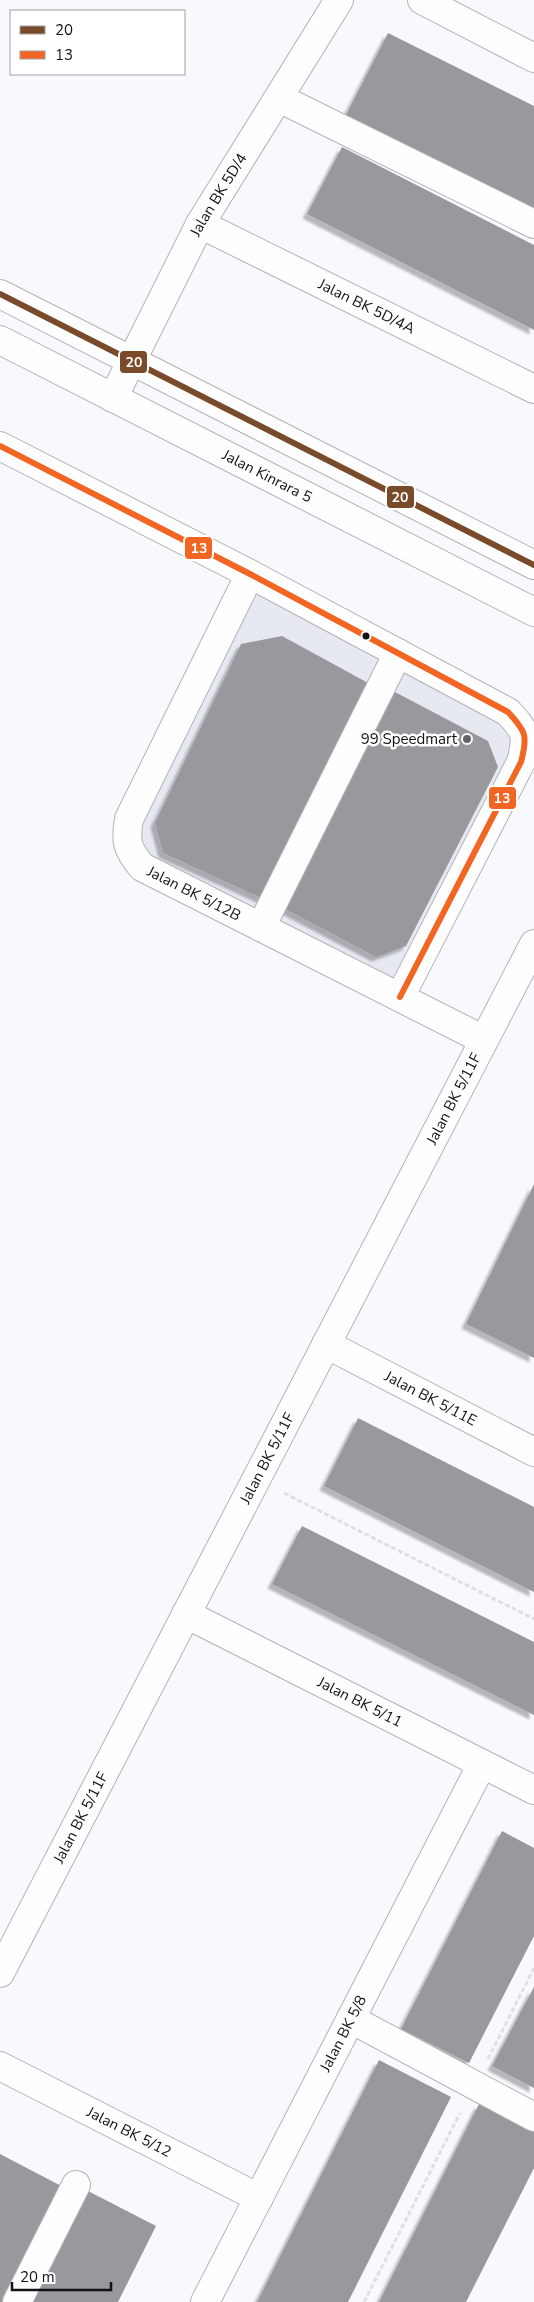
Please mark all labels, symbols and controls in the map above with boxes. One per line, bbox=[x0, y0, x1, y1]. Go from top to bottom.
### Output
legend bbox=[10, 10, 185, 75]
text: 20 bbox=[55, 20, 73, 40]
text: 13 bbox=[55, 45, 73, 65]
street label: Jalan BK 5D/4 bbox=[185, 149, 252, 241]
street label: Jalan BK 5D/4A bbox=[314, 274, 418, 339]
line badge: 20 bbox=[119, 350, 148, 374]
text: 20 bbox=[126, 353, 142, 372]
street label: Jalan Kinrara 5 bbox=[218, 444, 316, 507]
line badge: 20 bbox=[386, 485, 415, 509]
text: 20 bbox=[392, 488, 408, 507]
line badge: 13 bbox=[184, 536, 213, 560]
text: 13 bbox=[191, 539, 207, 558]
unlabelled marker bbox=[361, 631, 371, 641]
place label: 99 Speedmart bbox=[361, 729, 458, 749]
marker: 99 Speedmart bbox=[461, 733, 473, 745]
line badge: 13 bbox=[488, 786, 517, 810]
text: 13 bbox=[494, 789, 510, 808]
street label: Jalan BK 5/12B bbox=[143, 861, 244, 925]
street label: Jalan BK 5/11F bbox=[421, 1049, 486, 1149]
street label: Jalan BK 5/11E bbox=[380, 1366, 480, 1431]
street label: Jalan BK 5/11F bbox=[235, 1409, 299, 1508]
street label: Jalan BK 5/11 bbox=[313, 1672, 406, 1732]
street label: Jalan BK 5/11F bbox=[48, 1768, 113, 1868]
street label: Jalan BK 5/8 bbox=[315, 1992, 371, 2076]
street label: Jalan BK 5/12 bbox=[83, 2102, 175, 2162]
scale bar bbox=[12, 2260, 111, 2292]
text: 20 m bbox=[20, 2267, 55, 2287]

